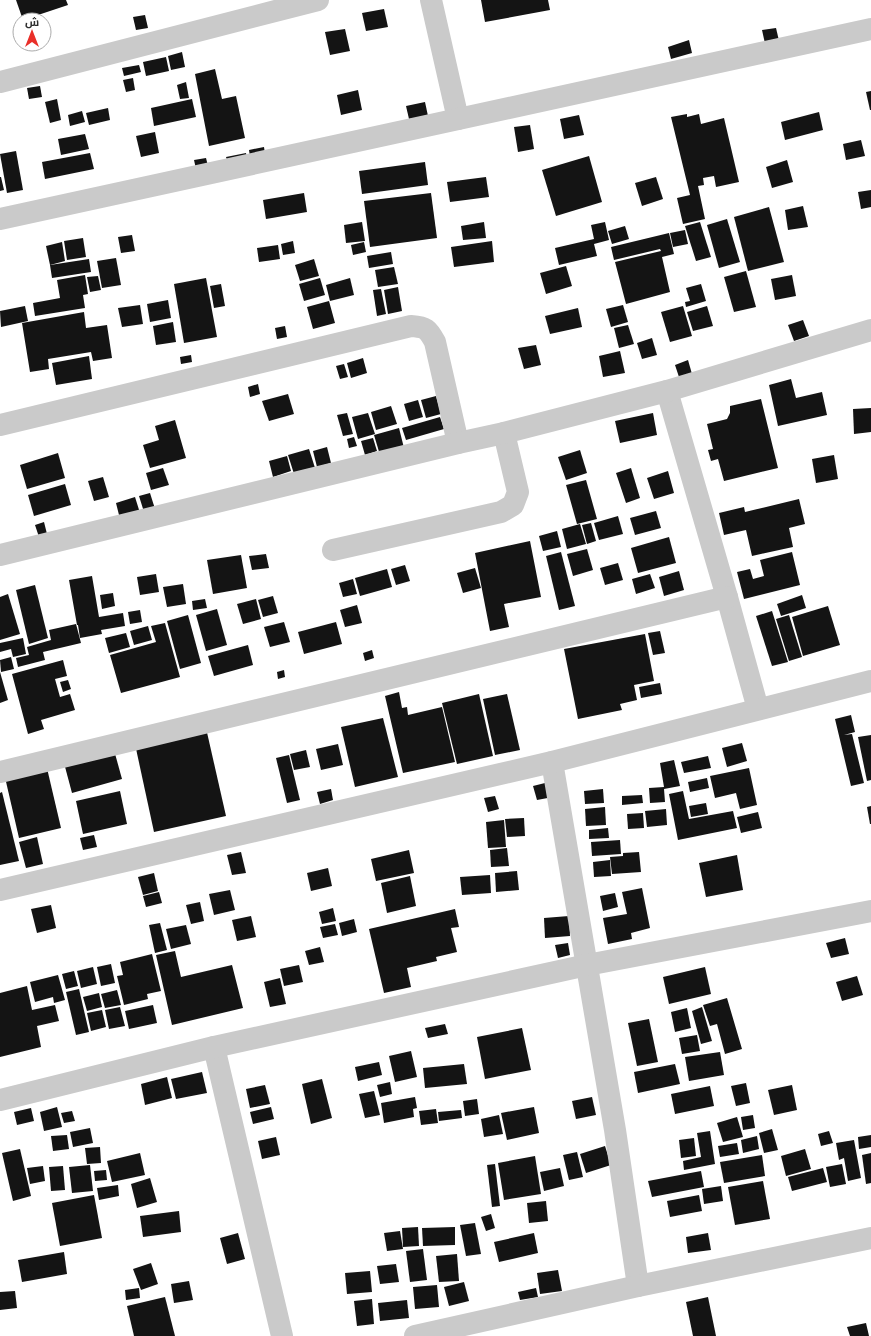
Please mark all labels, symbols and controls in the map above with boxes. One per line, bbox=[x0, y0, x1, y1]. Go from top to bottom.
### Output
north arrow bbox=[12, 12, 52, 52]
text: ش bbox=[25, 16, 39, 29]

